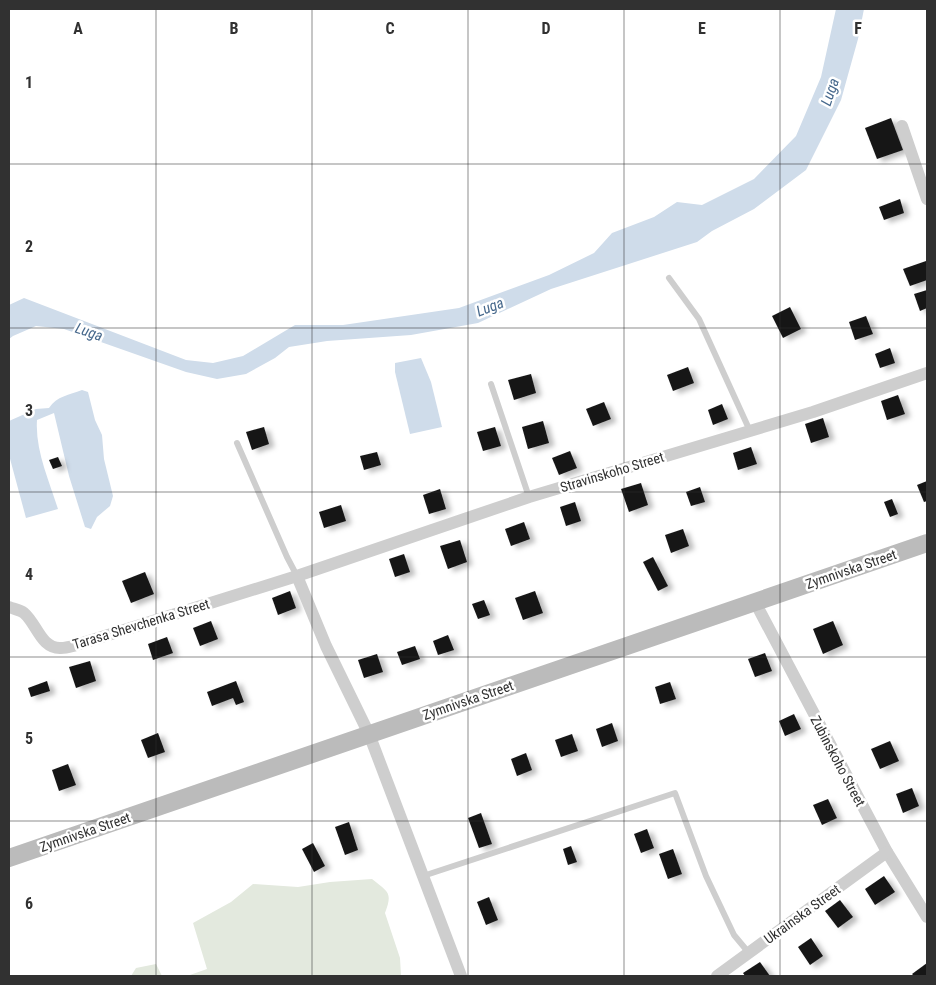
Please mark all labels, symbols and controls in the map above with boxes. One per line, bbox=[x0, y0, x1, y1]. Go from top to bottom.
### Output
text: A bbox=[73, 19, 83, 38]
text: B bbox=[230, 19, 239, 38]
text: C bbox=[385, 19, 395, 38]
text: D bbox=[541, 19, 551, 38]
text: E bbox=[698, 19, 706, 38]
text: F bbox=[854, 19, 862, 38]
text: 1 bbox=[25, 73, 33, 92]
water label: Luga bbox=[817, 76, 843, 108]
text: 2 bbox=[25, 237, 33, 256]
water label: Luga bbox=[474, 294, 506, 320]
water label: Luga bbox=[73, 319, 105, 345]
text: 3 bbox=[25, 401, 33, 420]
street label: Stravinskoho Street bbox=[558, 449, 666, 495]
street label: Zymnivska Street bbox=[804, 546, 898, 592]
text: 4 bbox=[25, 565, 33, 584]
street label: Tarasa Shevchenka Street bbox=[71, 596, 211, 652]
street label: Zymnivska Street bbox=[421, 677, 515, 723]
street label: Zubinskoho Street bbox=[807, 713, 869, 809]
text: 5 bbox=[25, 729, 33, 748]
street label: Zymnivska Street bbox=[38, 809, 132, 855]
street label: Ukrainska Street bbox=[761, 881, 843, 947]
text: 6 bbox=[25, 894, 33, 913]

